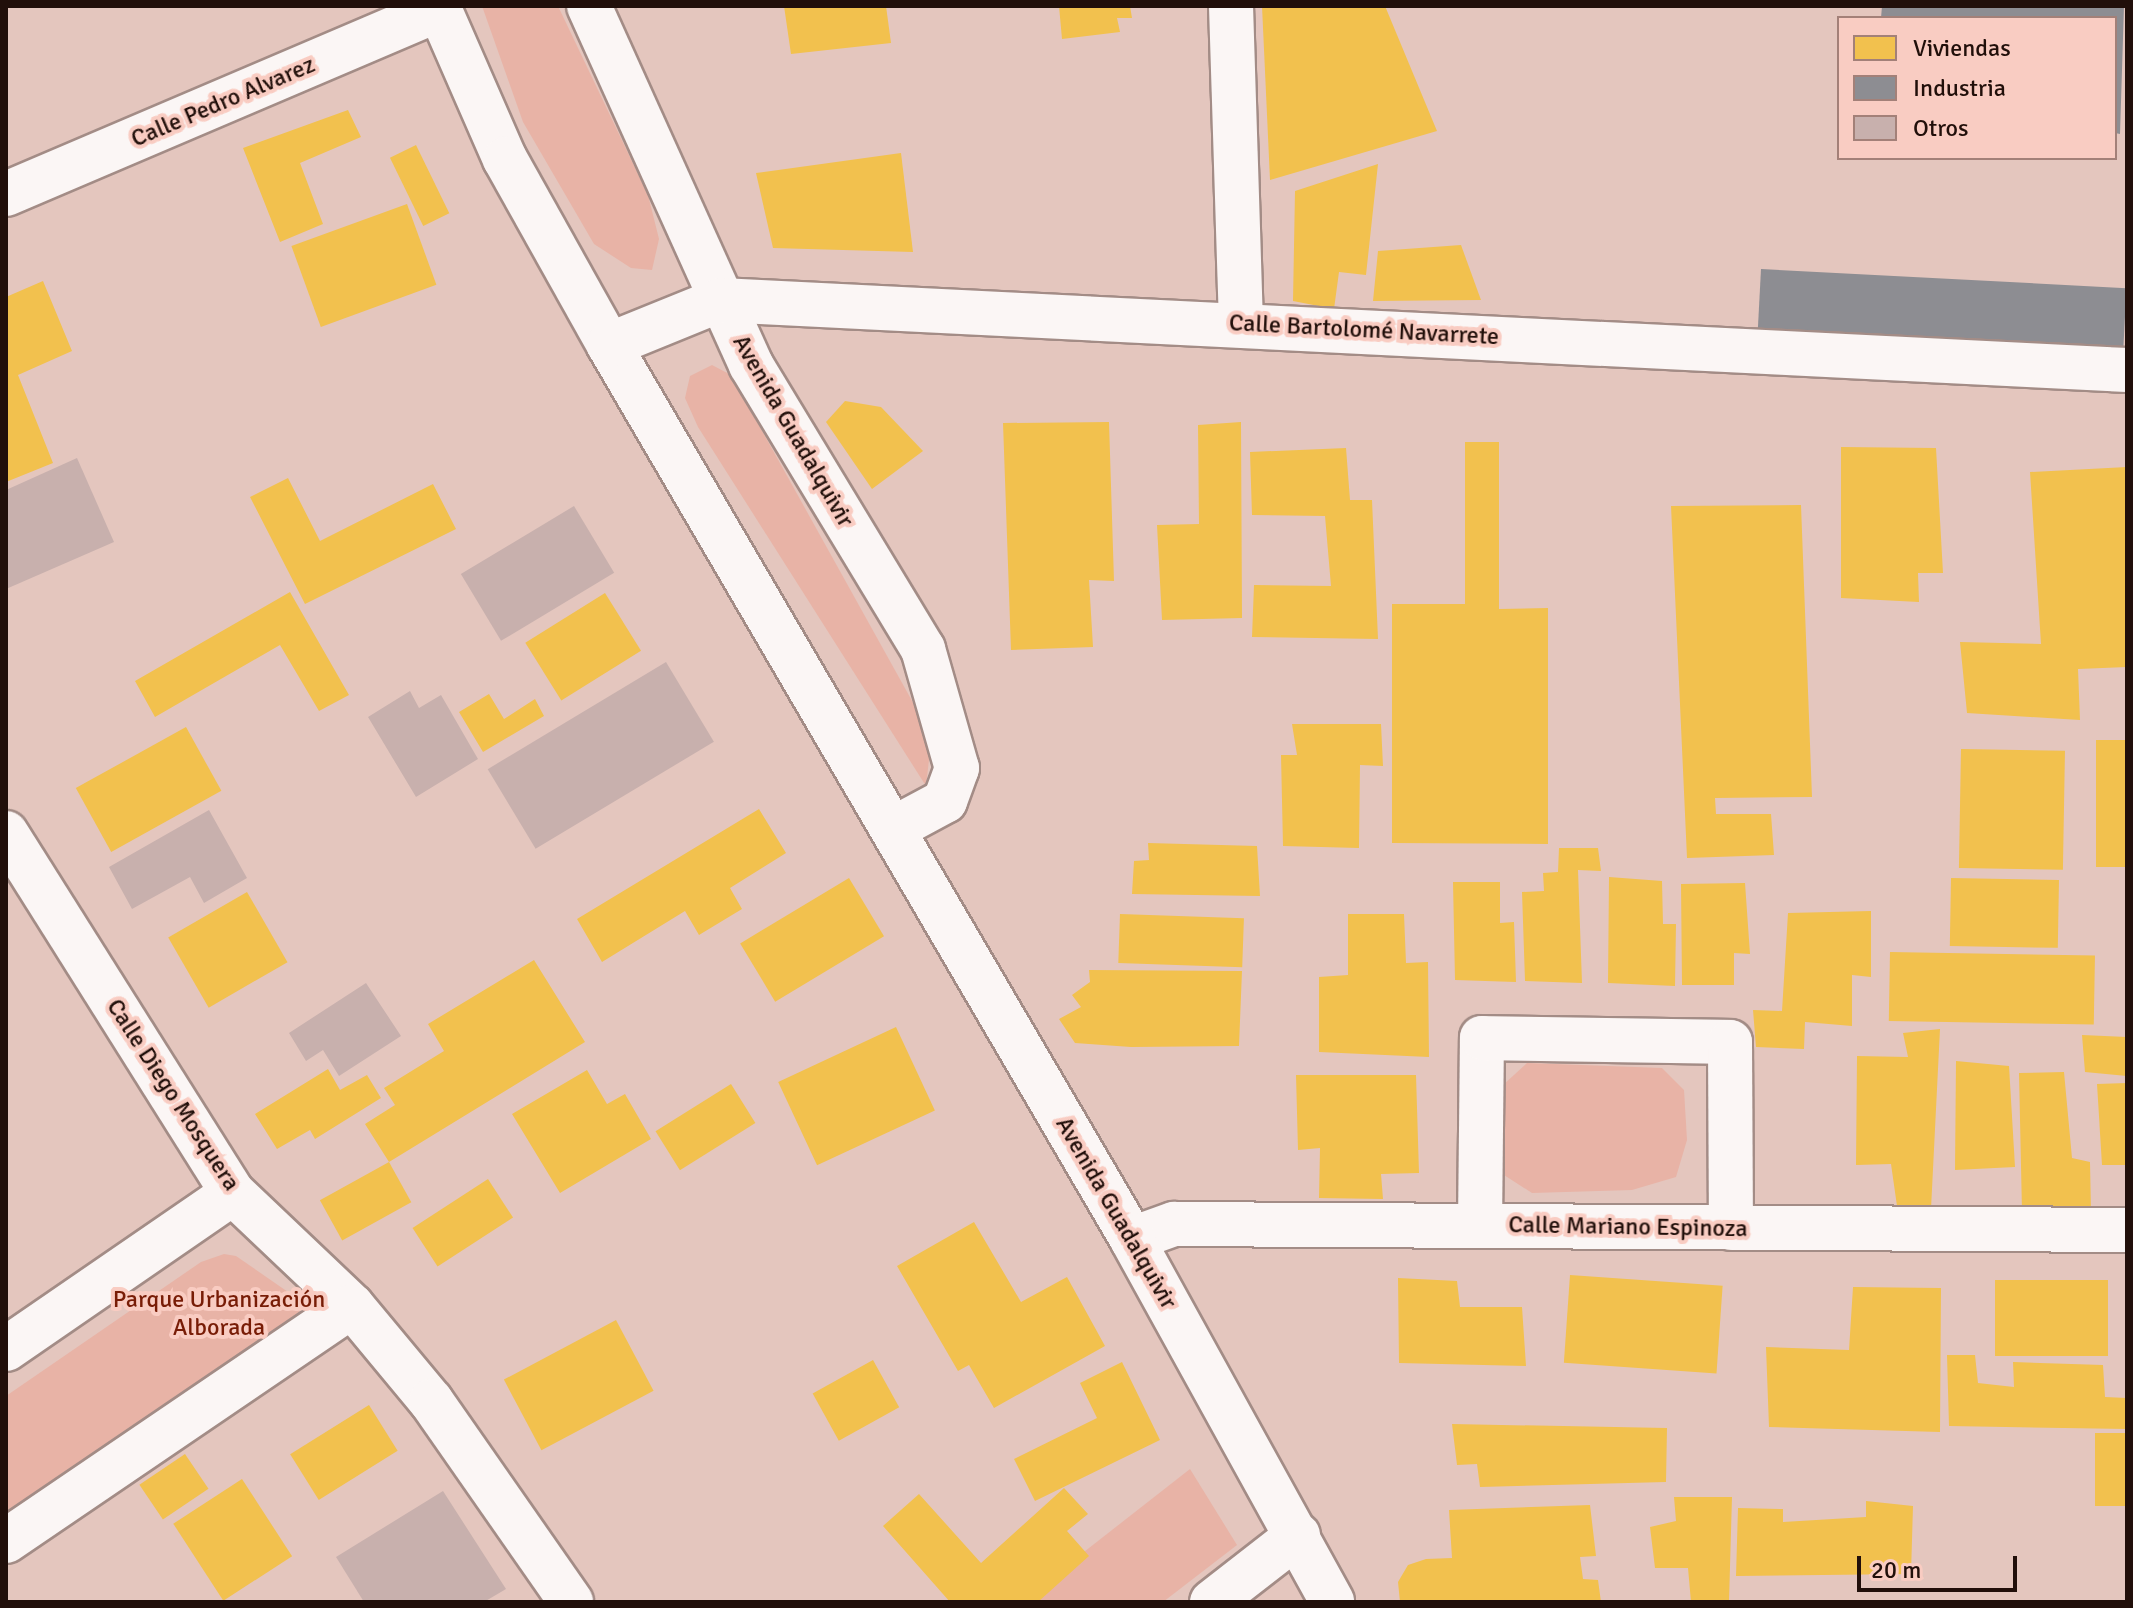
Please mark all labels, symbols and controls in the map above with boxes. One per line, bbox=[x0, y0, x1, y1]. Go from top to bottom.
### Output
legend bbox=[1837, 16, 2117, 160]
text: Viviendas bbox=[1913, 33, 2011, 63]
street label: Calle Pedro Alvarez bbox=[127, 50, 319, 154]
text: Industria bbox=[1913, 73, 2006, 103]
text: Otros bbox=[1913, 113, 1969, 143]
street label: Calle Bartolomé Navarrete bbox=[1228, 309, 1500, 351]
street label: Avenida Guadalquivir bbox=[726, 330, 860, 532]
street label: Calle Diego Mosquera bbox=[100, 994, 246, 1196]
street label: Avenida Guadalquivir bbox=[1049, 1112, 1183, 1314]
street label: Calle Mariano Espinoza bbox=[1508, 1211, 1748, 1243]
park label: Parque Urbanización Alborada bbox=[113, 1286, 325, 1342]
scale bar bbox=[1861, 1540, 2021, 1590]
text: 20 m bbox=[1871, 1555, 1921, 1585]

